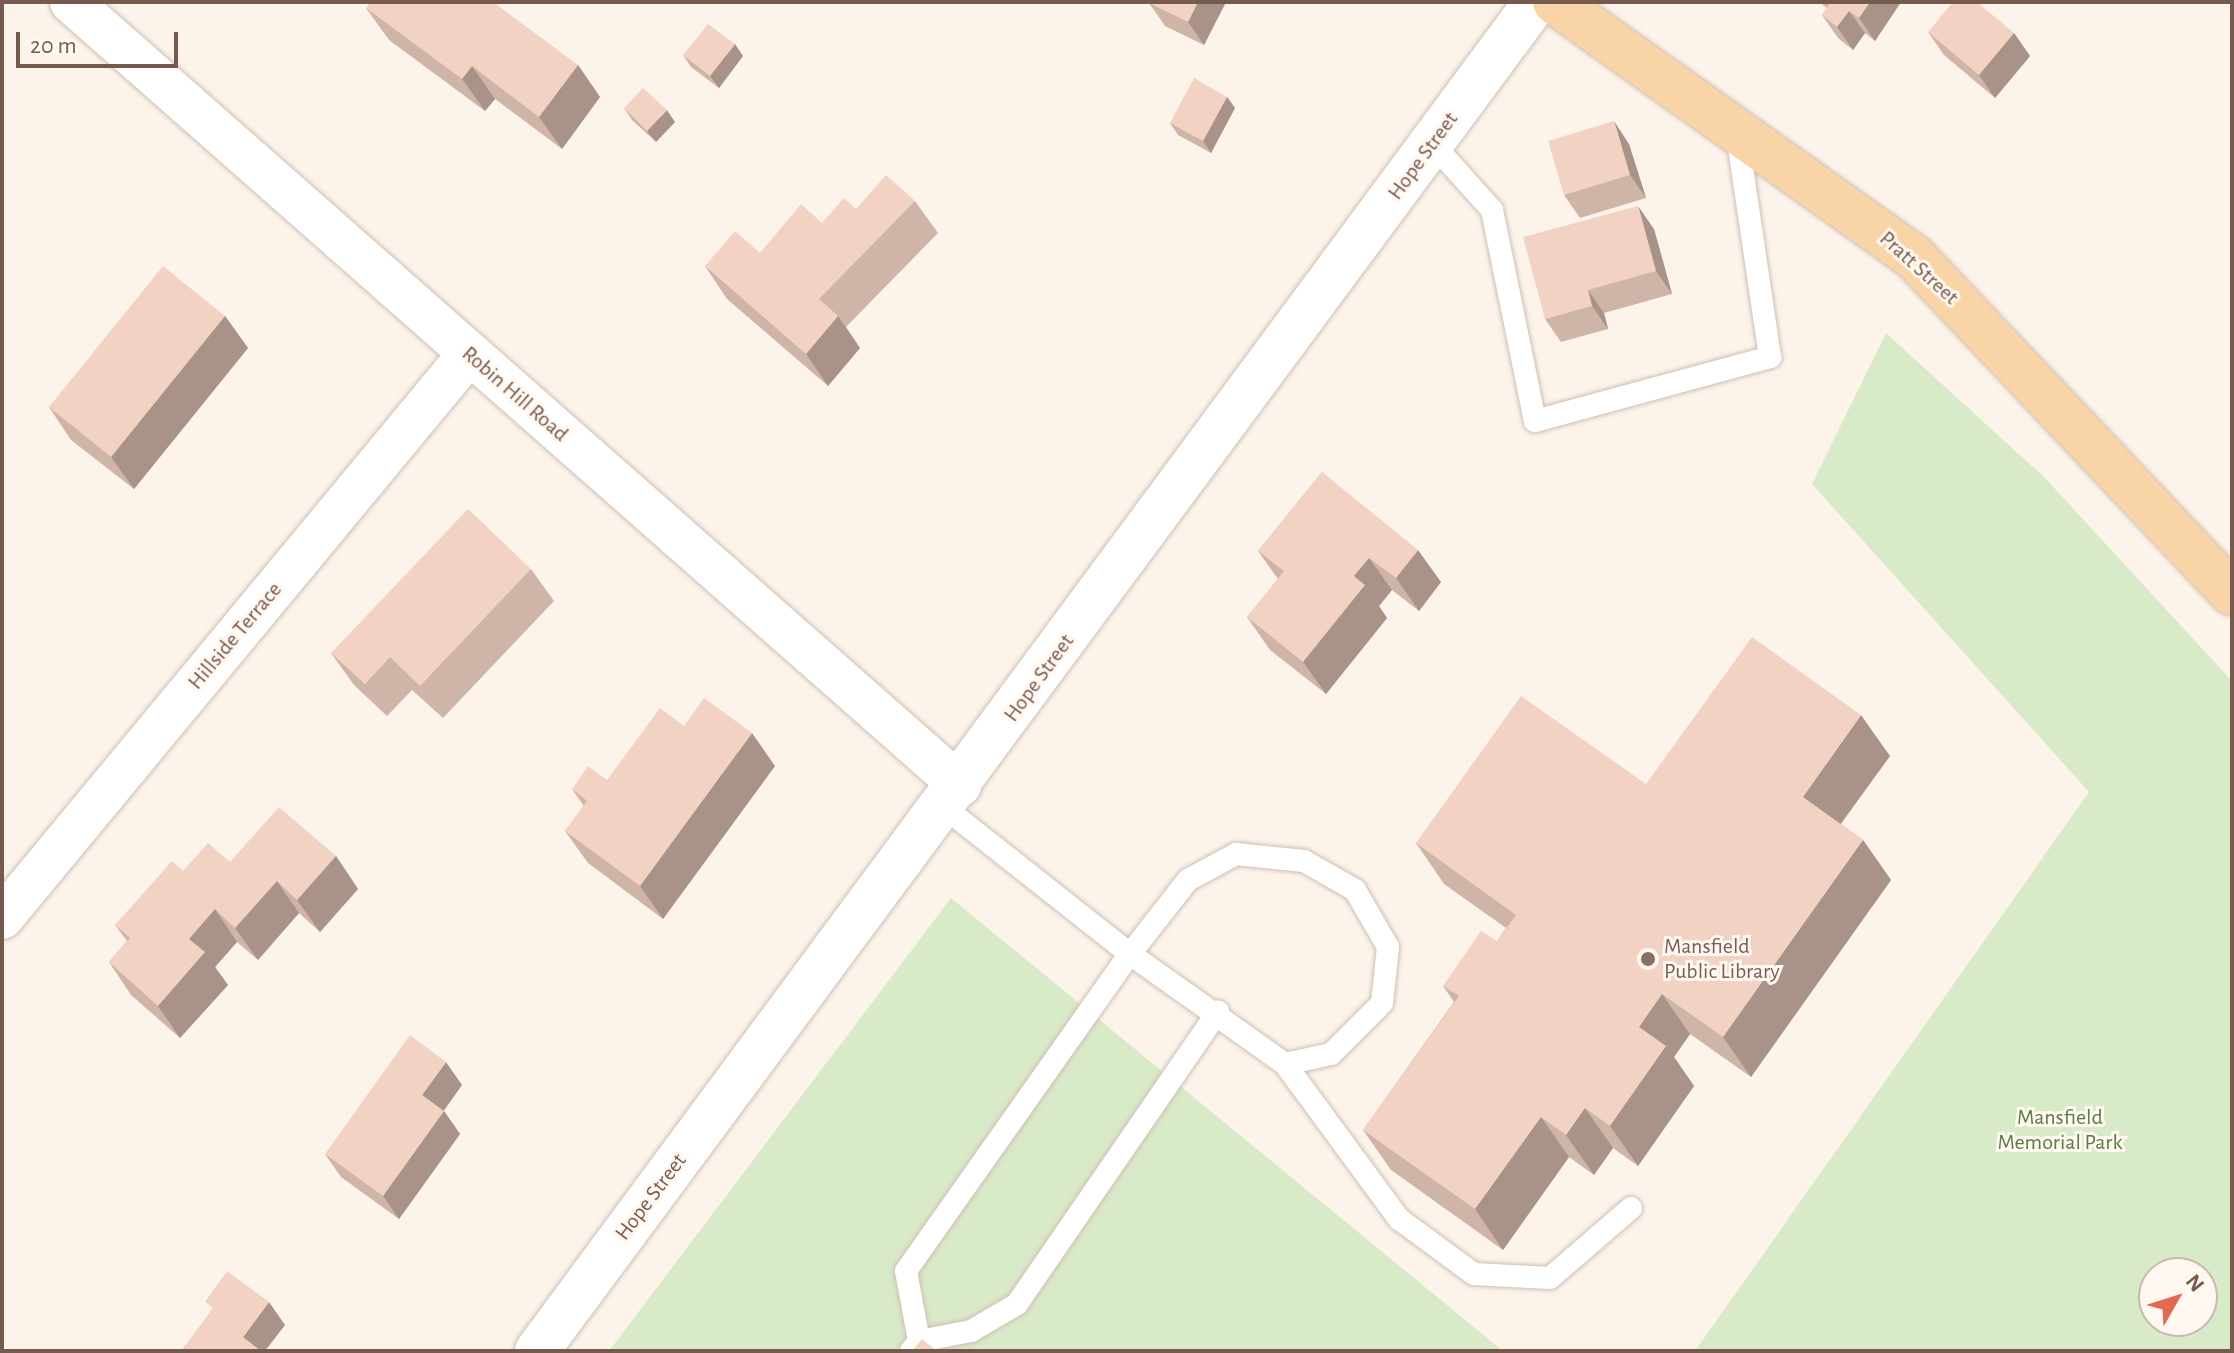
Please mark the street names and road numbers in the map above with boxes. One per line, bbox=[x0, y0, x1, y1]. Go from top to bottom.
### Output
street label: Hope Street bbox=[1382, 107, 1464, 205]
street label: Pratt Street bbox=[1874, 226, 1964, 310]
street label: Robin Hill Road bbox=[456, 341, 574, 447]
street label: Hillside Terrace bbox=[182, 577, 288, 695]
street label: Hope Street bbox=[998, 629, 1080, 727]
street label: Hope Street bbox=[610, 1148, 692, 1246]

